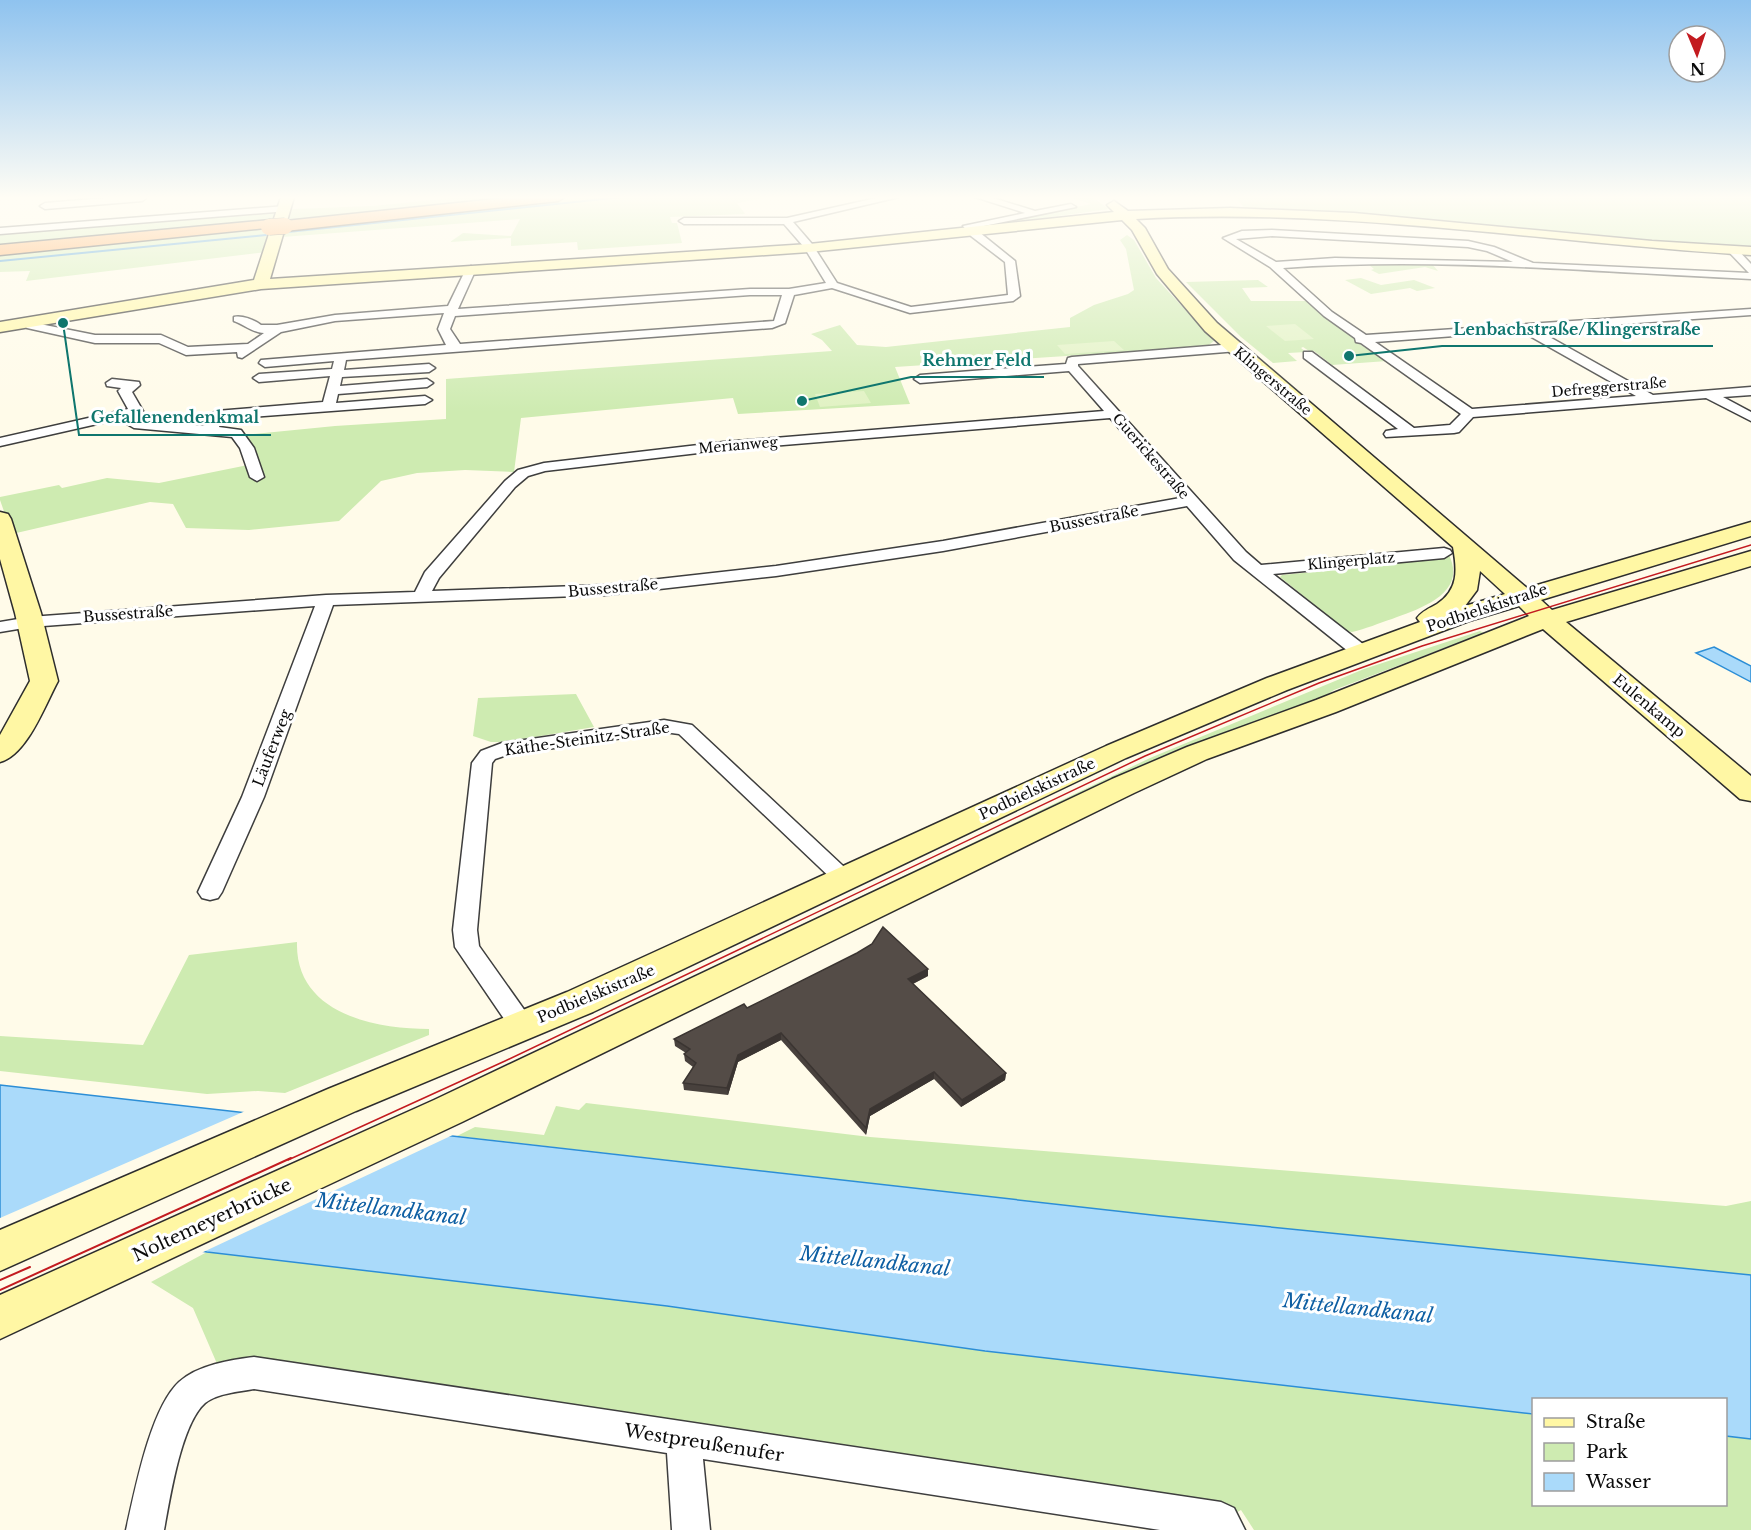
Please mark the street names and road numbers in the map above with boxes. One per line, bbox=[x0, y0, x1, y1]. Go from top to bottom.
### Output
street label: Klingerstraße bbox=[1230, 343, 1316, 419]
street label: Defreggerstraße bbox=[1551, 373, 1667, 401]
street label: Guerickestraße bbox=[1109, 409, 1193, 503]
street label: Merianweg bbox=[698, 433, 779, 457]
street label: Bussestraße bbox=[1048, 501, 1140, 536]
street label: Klingerplatz bbox=[1306, 548, 1396, 574]
street label: Bussestraße bbox=[567, 574, 659, 601]
street label: Podbielskistraße bbox=[1424, 579, 1550, 636]
street label: Bussestraße bbox=[82, 601, 174, 626]
street label: Eulenkamp bbox=[1609, 670, 1689, 741]
street label: Läuferweg bbox=[248, 706, 295, 789]
street label: Käthe-Steinitz-Straße bbox=[503, 718, 671, 759]
street label: Podbielskistraße bbox=[976, 753, 1098, 824]
street label: Podbielskistraße bbox=[534, 960, 658, 1027]
street label: Noltemeyerbrücke bbox=[129, 1174, 295, 1266]
street label: Westpreußenufer bbox=[622, 1419, 786, 1467]

